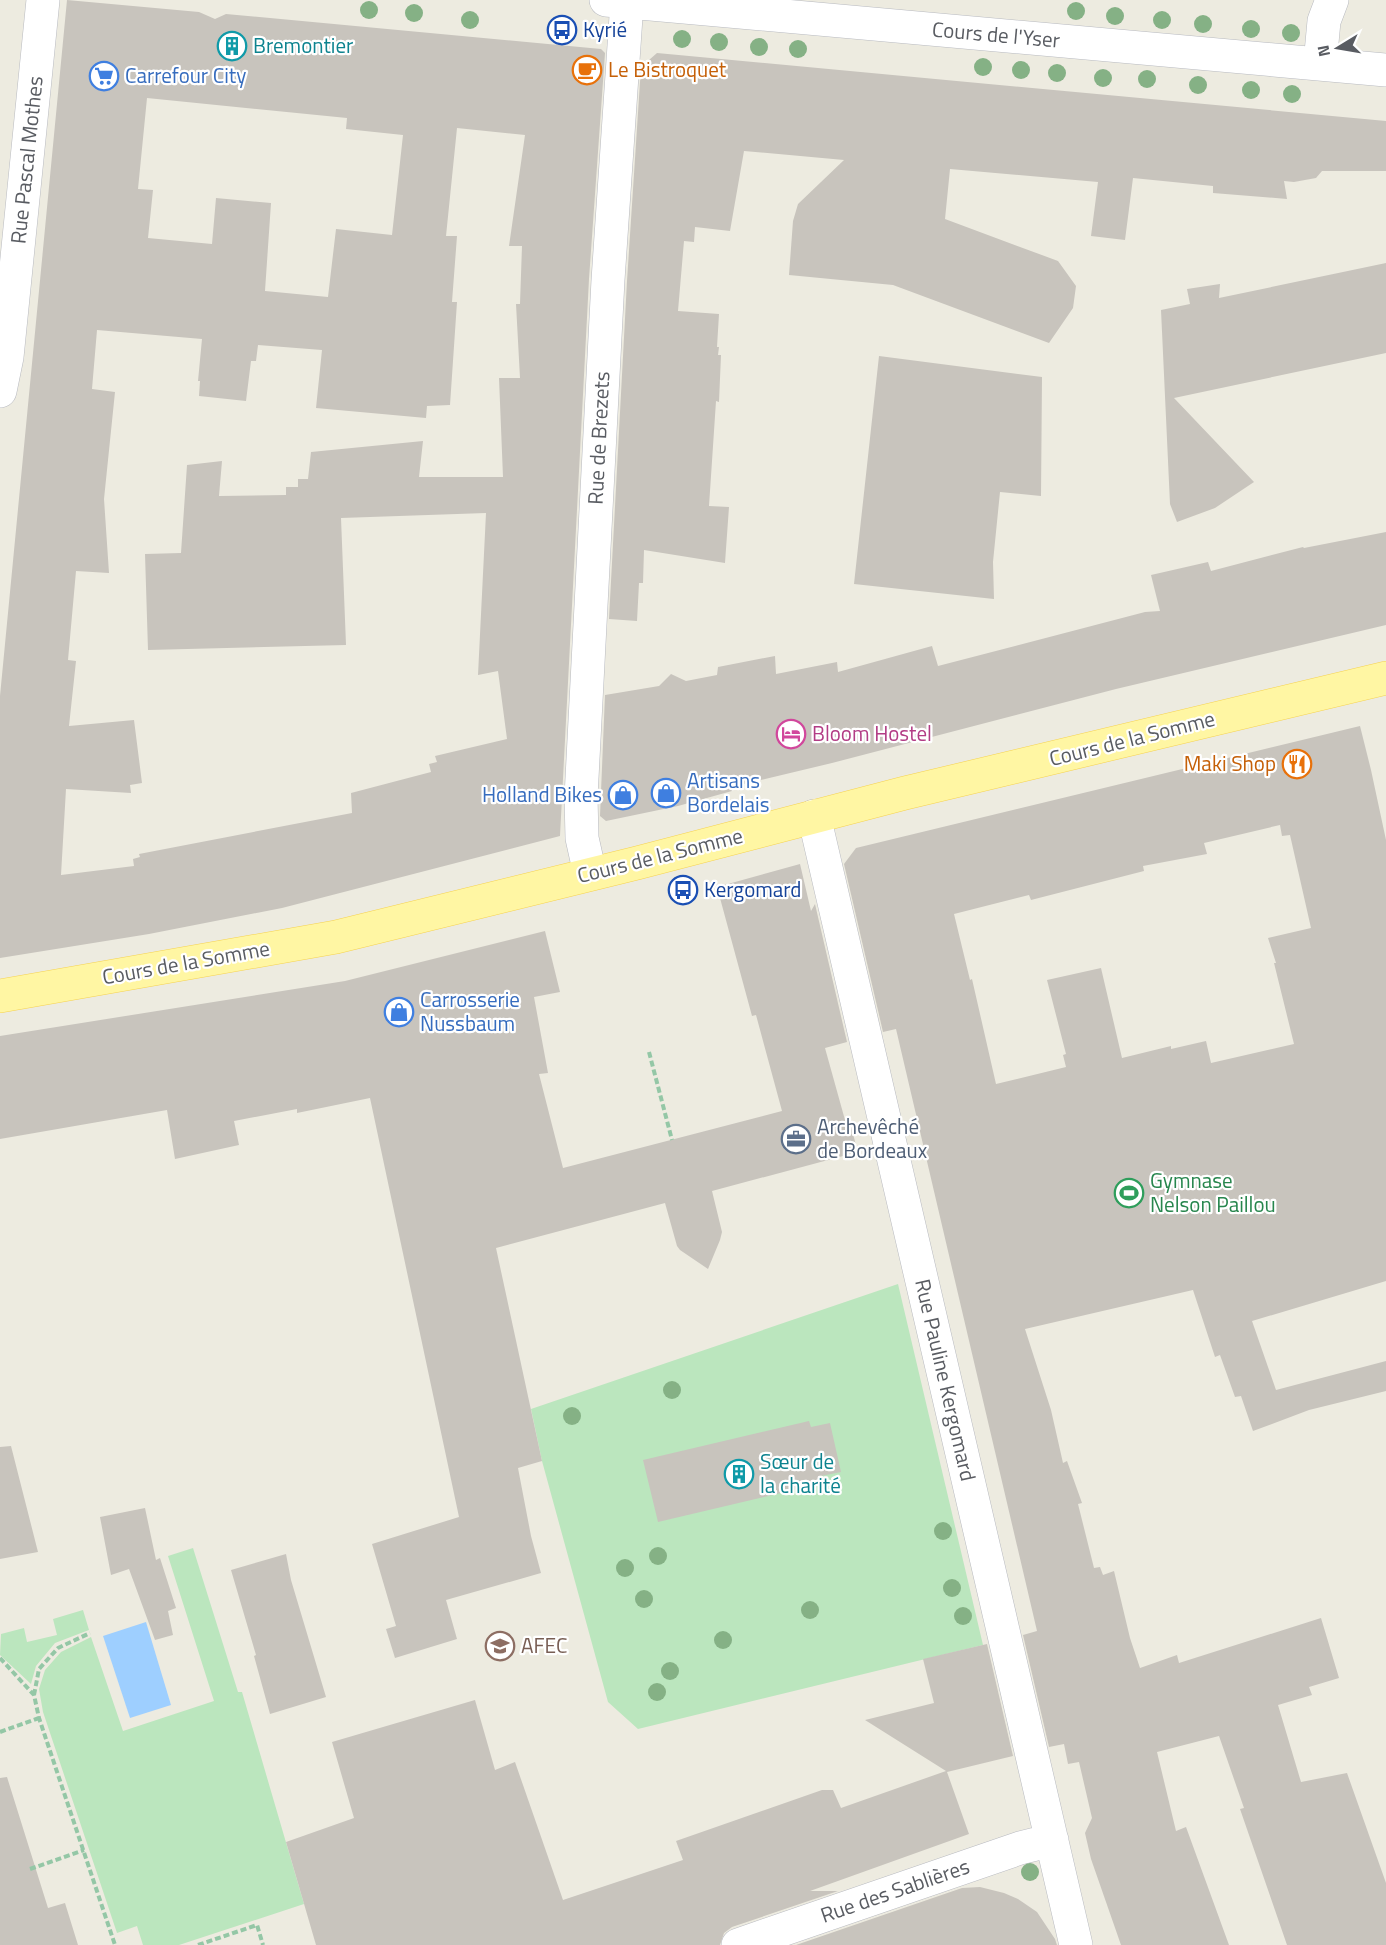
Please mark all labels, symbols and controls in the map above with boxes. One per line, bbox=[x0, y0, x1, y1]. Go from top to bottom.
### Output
street label: Cours de l'Yser bbox=[931, 12, 1061, 56]
place label: Kyrié bbox=[583, 13, 627, 45]
bus stop icon: Kyrié bbox=[546, 14, 578, 46]
north arrow bbox=[1308, 18, 1368, 78]
place label: Bremontier bbox=[253, 29, 353, 61]
building icon: Bremontier bbox=[216, 30, 248, 62]
text: N bbox=[1310, 43, 1336, 59]
place label: Le Bistroquet bbox=[608, 53, 727, 85]
cafe icon: Le Bistroquet bbox=[571, 54, 603, 86]
place label: Carrefour City bbox=[125, 59, 246, 91]
supermarket icon: Carrefour City bbox=[88, 60, 120, 92]
street label: Rue Pascal Mothes bbox=[1, 74, 51, 245]
street label: Rue de Brezets bbox=[579, 371, 617, 505]
street label: Cours de la Somme bbox=[1046, 702, 1218, 774]
place label: Bloom Hostel bbox=[812, 717, 932, 749]
hotel icon: Bloom Hostel bbox=[775, 718, 807, 750]
place label: Maki Shop bbox=[1184, 747, 1276, 779]
restaurant icon: Maki Shop bbox=[1281, 748, 1313, 780]
place label: Artisans Bordelais bbox=[687, 764, 769, 820]
shop icon: Artisans Bordelais bbox=[650, 777, 682, 809]
place label: Holland Bikes bbox=[482, 778, 602, 810]
shop icon: Holland Bikes bbox=[607, 779, 639, 811]
street label: Cours de la Somme bbox=[574, 819, 746, 891]
place label: Kergomard bbox=[704, 873, 801, 905]
bus stop icon: Kergomard bbox=[667, 874, 699, 906]
street label: Cours de la Somme bbox=[100, 932, 272, 992]
place label: Carrosserie Nussbaum bbox=[420, 983, 520, 1039]
shop icon: Carrosserie Nussbaum bbox=[383, 996, 415, 1028]
place label: Archevêché de Bordeaux bbox=[817, 1110, 928, 1166]
office icon: Archevêché de Bordeaux bbox=[780, 1123, 812, 1155]
place label: Gymnase Nelson Paillou bbox=[1150, 1164, 1276, 1220]
sports icon: Gymnase Nelson Paillou bbox=[1113, 1177, 1145, 1209]
street label: Rue Pauline Kergomard bbox=[907, 1276, 985, 1484]
place label: Sœur de la charité bbox=[760, 1445, 841, 1501]
building icon: Sœur de la charité bbox=[723, 1458, 755, 1490]
place label: AFEC bbox=[521, 1629, 567, 1661]
school or university icon: AFEC bbox=[484, 1630, 516, 1662]
street label: Rue des Sablières bbox=[816, 1850, 974, 1931]

